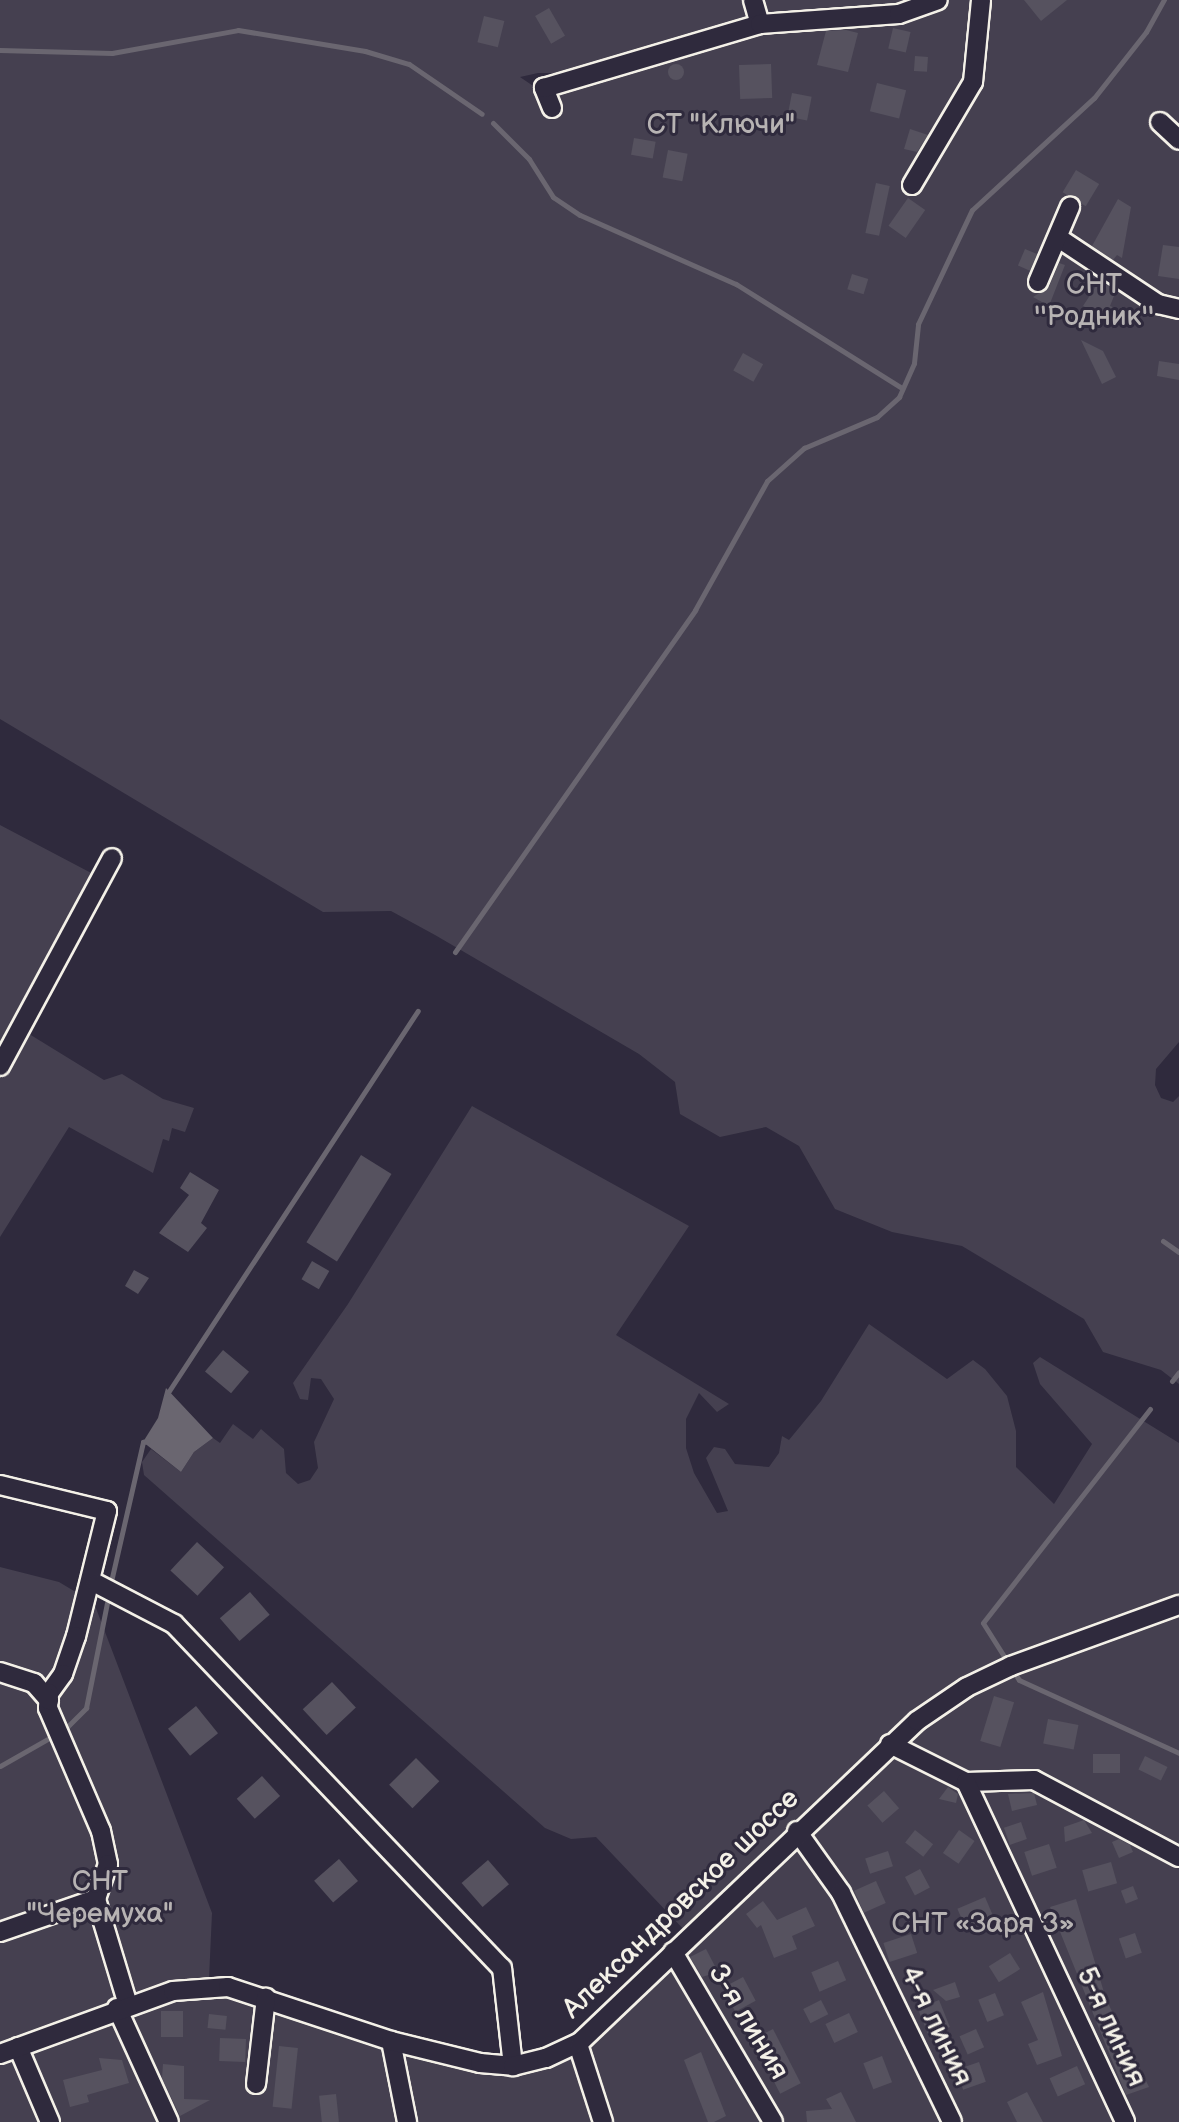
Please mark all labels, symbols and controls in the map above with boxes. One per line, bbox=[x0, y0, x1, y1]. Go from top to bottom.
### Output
park label: СТ "Ключи" bbox=[647, 108, 795, 142]
park label: СНТ ''Родник'' bbox=[1034, 268, 1154, 334]
street label: Александровское шоссе bbox=[556, 1782, 806, 2026]
park label: СНТ "Черемуха" bbox=[27, 1865, 173, 1931]
park label: СНТ «Заря 3» bbox=[891, 1907, 1075, 1941]
street label: 3-я линия bbox=[700, 1958, 796, 2086]
street label: 4-я линия bbox=[893, 1961, 979, 2091]
street label: 5-я линия bbox=[1069, 1962, 1153, 2092]

